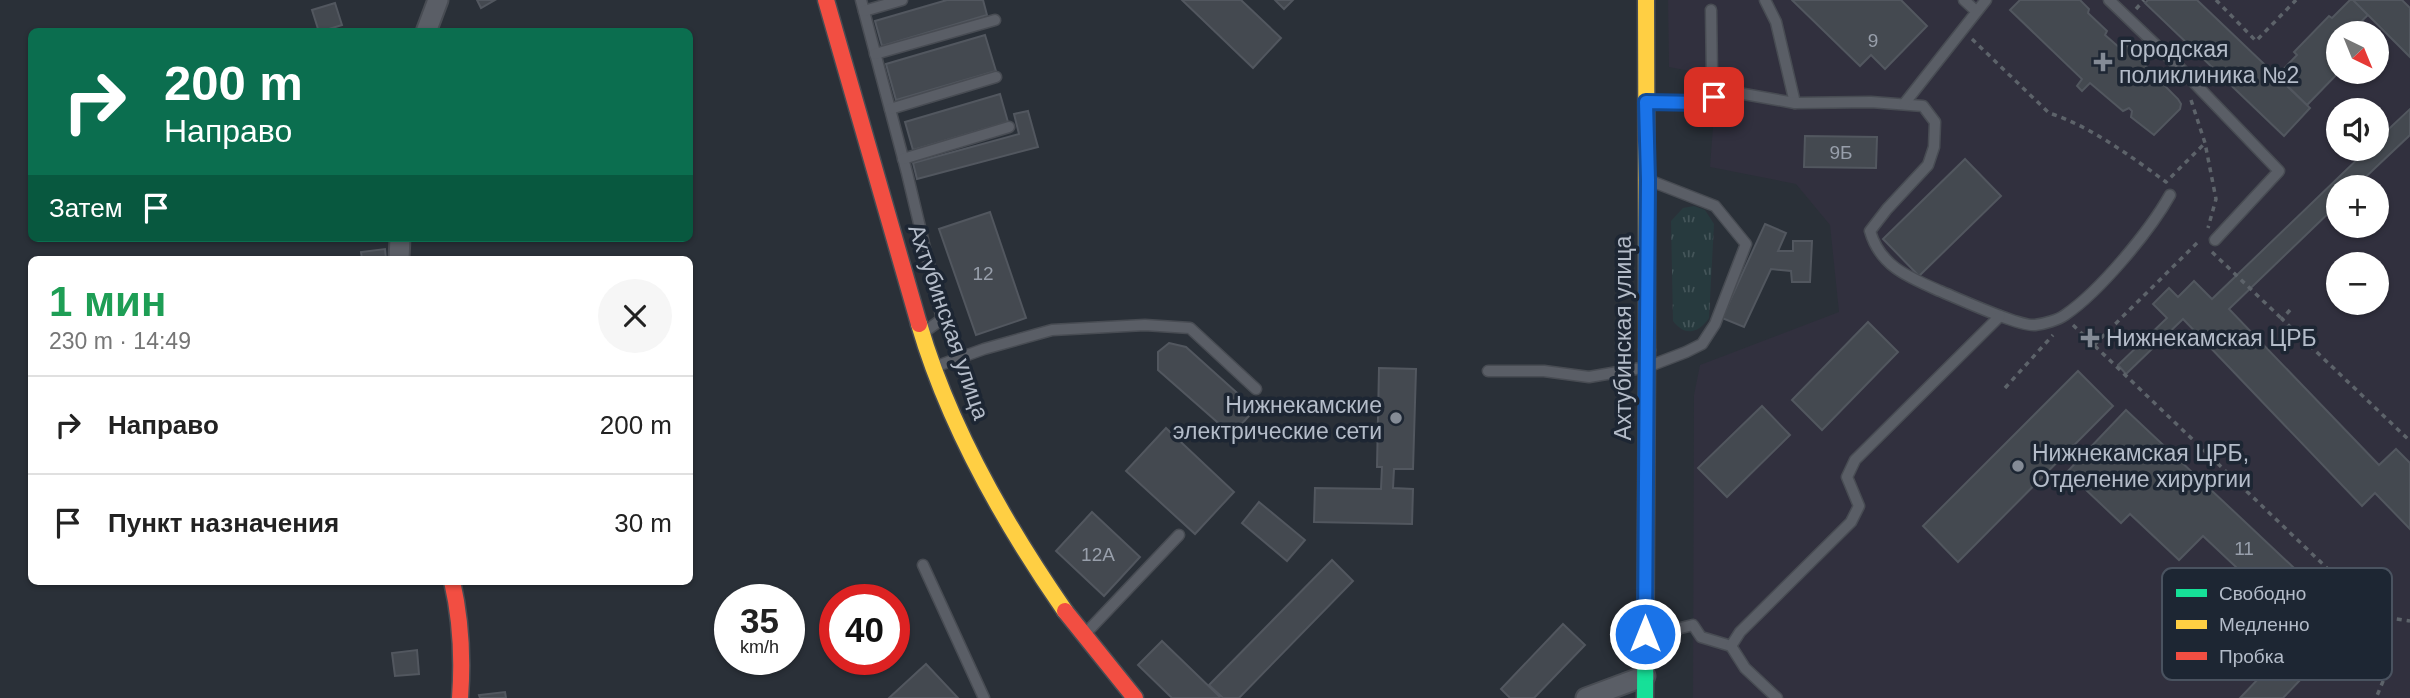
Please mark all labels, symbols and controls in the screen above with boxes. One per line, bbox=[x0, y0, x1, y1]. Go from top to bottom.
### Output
north arrow bbox=[2326, 21, 2389, 84]
map controls bbox=[2326, 21, 2389, 315]
house number: 9 bbox=[1868, 30, 1878, 51]
place label: Городская поликлиника №2 bbox=[2119, 36, 2299, 88]
marker: Городская поликлиника №2 bbox=[2093, 52, 2113, 72]
icon: right bbox=[49, 56, 140, 147]
text: 200 m bbox=[164, 56, 303, 110]
pin bbox=[1684, 67, 1744, 127]
icon: arrive bbox=[1695, 78, 1733, 116]
button: sound bbox=[2326, 98, 2389, 161]
text: Направо bbox=[164, 113, 292, 149]
house number: 9Б bbox=[1829, 142, 1853, 163]
button: + bbox=[2326, 175, 2389, 238]
icon: arrive bbox=[137, 189, 175, 227]
text: Затем bbox=[49, 193, 123, 223]
street label: Ахтубинская улица bbox=[903, 221, 995, 423]
street label: Ахтубинская улица bbox=[1610, 235, 1636, 440]
button: − bbox=[2326, 252, 2389, 315]
house number: 12 bbox=[972, 263, 994, 284]
text: 1 мин bbox=[49, 278, 166, 325]
button: close bbox=[598, 279, 672, 353]
place label: Нижнекамская ЦРБ bbox=[2106, 325, 2317, 351]
text: 230 m · 14:49 bbox=[49, 328, 191, 354]
marker: Нижнекамская ЦРБ bbox=[2080, 328, 2100, 348]
place label: Нижнекамские электрические сети bbox=[1173, 392, 1382, 444]
icon: right bbox=[49, 406, 87, 444]
text: Направо bbox=[108, 410, 219, 440]
text: 200 m bbox=[600, 410, 672, 440]
marker: Нижнекамские электрические сети bbox=[1388, 410, 1404, 426]
place label: Нижнекамская ЦРБ, Отделение хирургии bbox=[2032, 440, 2251, 492]
marker: Нижнекамская ЦРБ, Отделение хирургии bbox=[2010, 458, 2026, 474]
icon: arrive bbox=[49, 504, 87, 542]
text: Пункт назначения bbox=[108, 508, 339, 538]
text: 30 m bbox=[614, 508, 672, 538]
house number: 11 bbox=[2234, 538, 2254, 559]
house number: 12А bbox=[1081, 544, 1115, 565]
legend bbox=[2162, 568, 2392, 680]
text: Свободно bbox=[2219, 583, 2306, 604]
speed limit sign: 40 bbox=[819, 584, 910, 675]
position arrow bbox=[1608, 597, 1682, 671]
text: 35 bbox=[740, 601, 779, 640]
text: Медленно bbox=[2219, 614, 2309, 635]
text: km/h bbox=[740, 637, 779, 657]
text: Пробка bbox=[2219, 646, 2284, 667]

